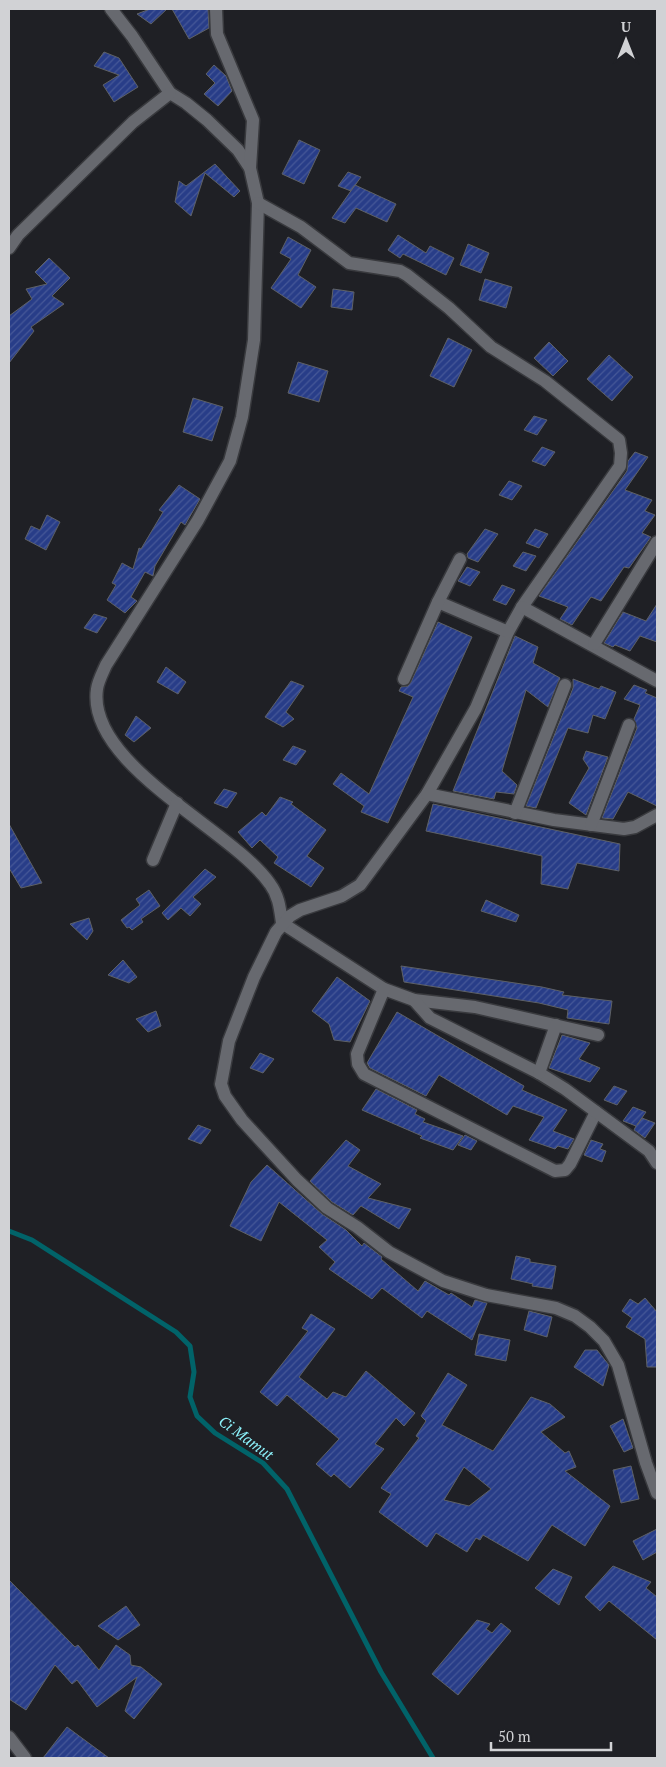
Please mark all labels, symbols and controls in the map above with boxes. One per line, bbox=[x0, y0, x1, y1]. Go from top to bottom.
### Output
north arrow bbox=[601, 15, 651, 65]
text: U bbox=[621, 17, 631, 36]
water label: Ci Mamut bbox=[215, 1410, 279, 1464]
scale bar bbox=[491, 1720, 611, 1752]
text: 50 m bbox=[498, 1726, 531, 1746]

